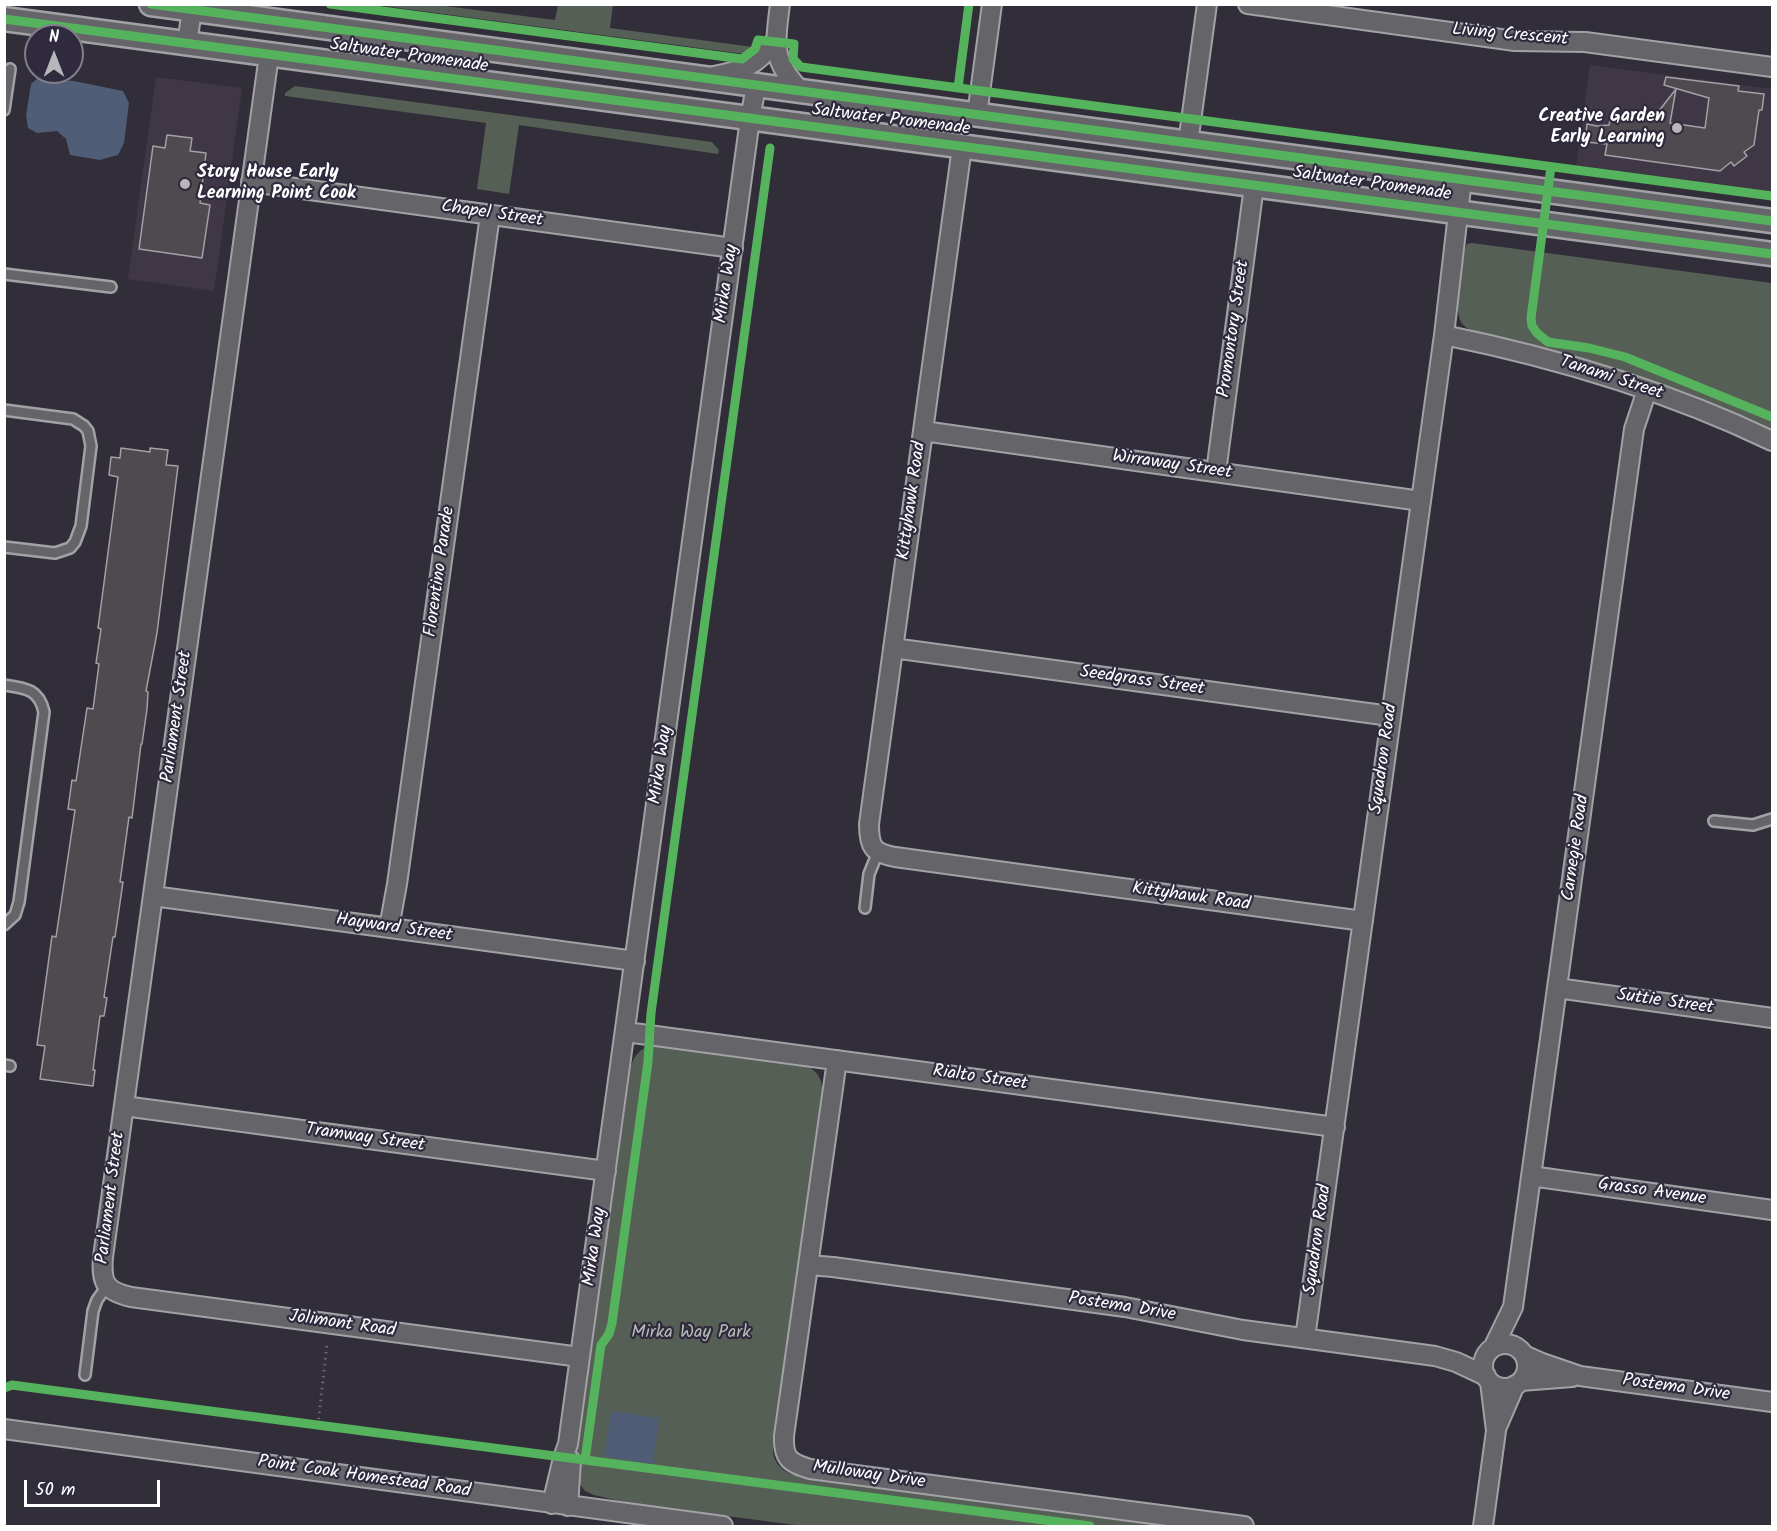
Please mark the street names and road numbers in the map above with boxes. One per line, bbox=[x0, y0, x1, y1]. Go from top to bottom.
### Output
street label: Living Crescent bbox=[1451, 20, 1569, 52]
street label: Saltwater Promenade bbox=[328, 35, 490, 79]
street label: Saltwater Promenade bbox=[810, 101, 972, 141]
street label: Saltwater Promenade bbox=[1291, 163, 1453, 207]
street label: Chapel Street bbox=[440, 197, 544, 233]
street label: Mirka Way bbox=[712, 243, 744, 325]
street label: Promontory Street bbox=[1215, 259, 1255, 399]
street label: Tanami Street bbox=[1557, 352, 1665, 406]
street label: Kittyhawk Road bbox=[894, 440, 932, 562]
street label: Wirraway Street bbox=[1111, 447, 1233, 485]
street label: Florentino Parade bbox=[421, 505, 461, 639]
street label: Parliament Street bbox=[158, 650, 198, 784]
street label: Seedgrass Street bbox=[1078, 663, 1206, 701]
street label: Squadron Road bbox=[1367, 702, 1403, 816]
street label: Mirka Way bbox=[646, 724, 678, 806]
street label: Carnegie Road bbox=[1559, 793, 1595, 903]
street label: Kittyhawk Road bbox=[1130, 879, 1252, 917]
street label: Hayward Street bbox=[334, 910, 454, 948]
street label: Suttie Street bbox=[1615, 986, 1715, 1020]
street label: Rialto Street bbox=[931, 1062, 1029, 1096]
street label: Tramway Street bbox=[304, 1120, 426, 1158]
street label: Parliament Street bbox=[93, 1131, 131, 1265]
street label: Grasso Avenue bbox=[1596, 1175, 1708, 1211]
street label: Squadron Road bbox=[1301, 1183, 1337, 1297]
street label: Mirka Way bbox=[580, 1206, 612, 1288]
street label: Postema Drive bbox=[1067, 1289, 1177, 1327]
street label: Jolimont Road bbox=[287, 1307, 397, 1343]
street label: Postema Drive bbox=[1621, 1371, 1731, 1407]
street label: Point Cook Homestead Road bbox=[256, 1452, 472, 1504]
street label: Mulloway Drive bbox=[811, 1457, 927, 1495]

